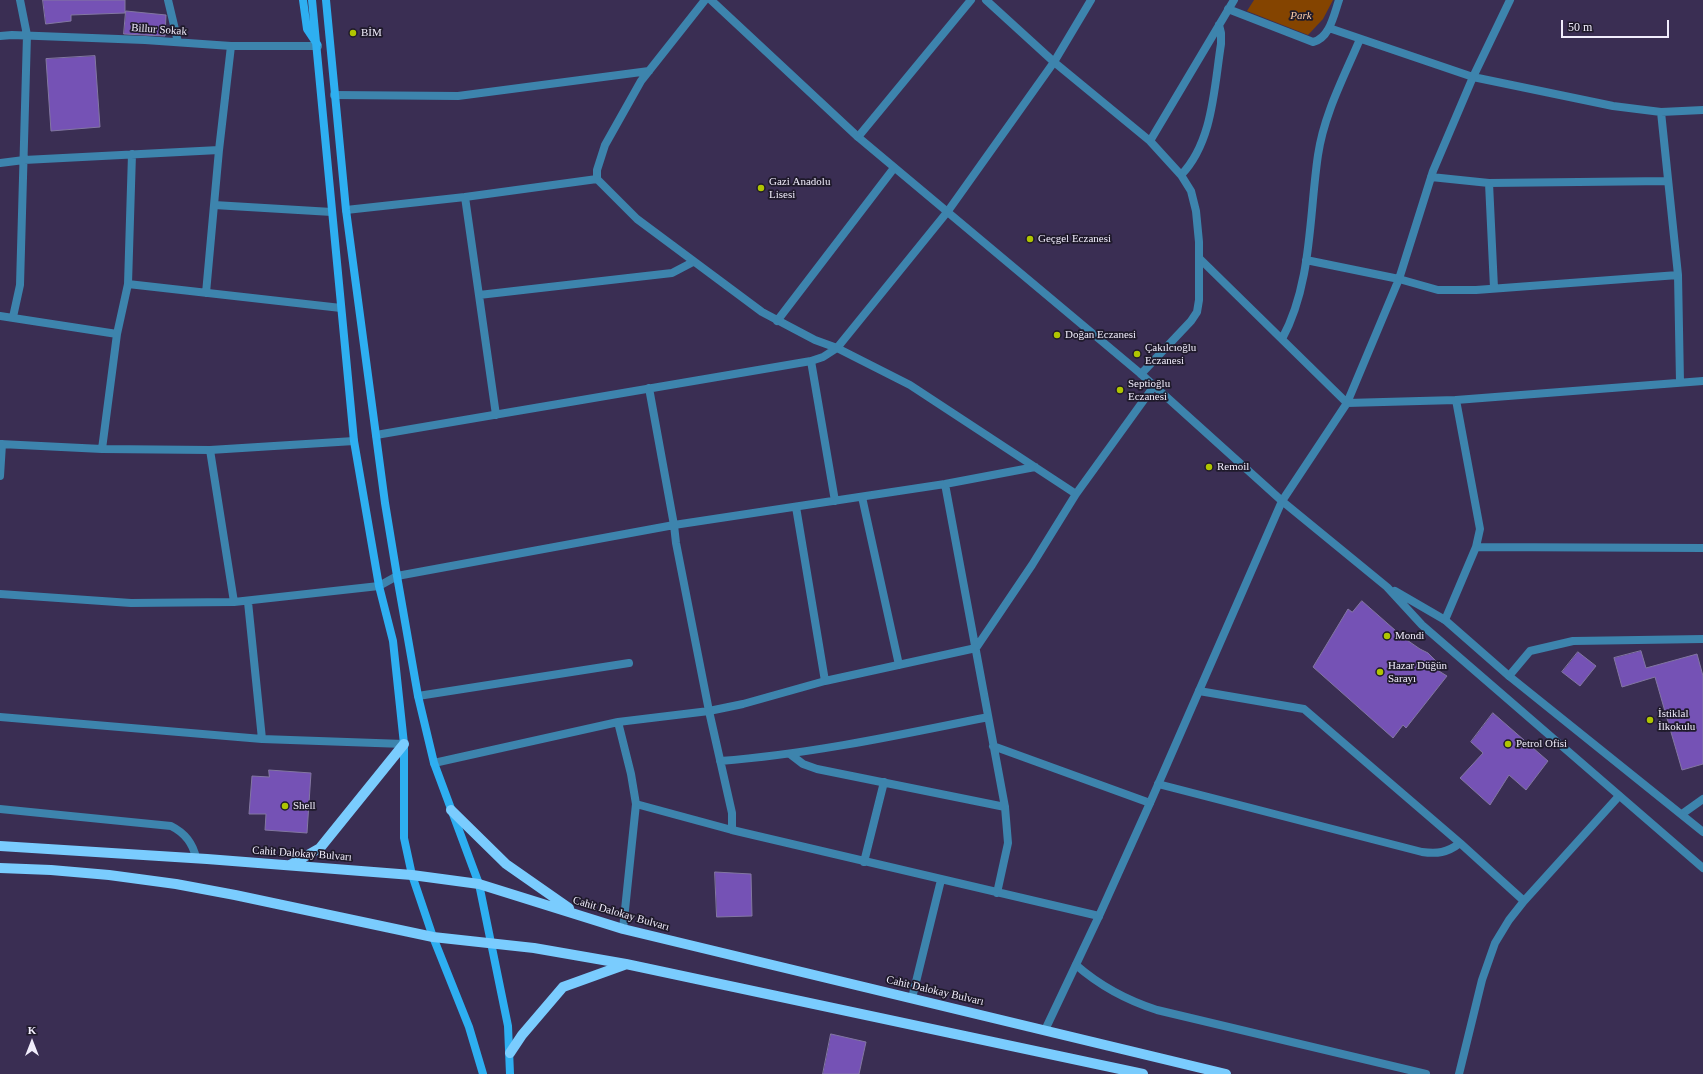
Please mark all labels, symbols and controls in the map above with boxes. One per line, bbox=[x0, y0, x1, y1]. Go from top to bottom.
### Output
park label: Park bbox=[1290, 9, 1312, 23]
scale bar bbox=[1563, 12, 1671, 38]
text: 50 m bbox=[1568, 20, 1592, 34]
street label: Billur Sokak bbox=[131, 21, 187, 39]
place label: BİM bbox=[361, 26, 382, 40]
marker: BİM bbox=[348, 28, 358, 38]
place label: Gazi Anadolu Lisesi bbox=[769, 175, 830, 201]
marker: Gazi Anadolu Lisesi bbox=[756, 183, 766, 193]
place label: Geçgel Eczanesi bbox=[1038, 232, 1111, 246]
marker: Geçgel Eczanesi bbox=[1025, 234, 1035, 244]
place label: Doğan Eczanesi bbox=[1065, 328, 1136, 342]
marker: Doğan Eczanesi bbox=[1052, 330, 1062, 340]
place label: Çakılcıoğlu Eczanesi bbox=[1145, 341, 1196, 367]
marker: Çakılcıoğlu Eczanesi bbox=[1132, 349, 1142, 359]
place label: Septioğlu Eczanesi bbox=[1128, 377, 1170, 403]
marker: Septioğlu Eczanesi bbox=[1115, 385, 1125, 395]
place label: Remoil bbox=[1217, 460, 1249, 474]
marker: Remoil bbox=[1204, 462, 1214, 472]
place label: Mondi bbox=[1395, 629, 1424, 643]
marker: Mondi bbox=[1382, 631, 1392, 641]
place label: Hazar Düğün Sarayı bbox=[1388, 659, 1447, 685]
marker: Hazar Düğün Sarayı bbox=[1375, 667, 1385, 677]
place label: İstiklal İlkokulu bbox=[1658, 707, 1695, 733]
marker: İstiklal İlkokulu bbox=[1645, 715, 1655, 725]
place label: Petrol Ofisi bbox=[1516, 737, 1567, 751]
marker: Petrol Ofisi bbox=[1503, 739, 1513, 749]
place label: Shell bbox=[293, 799, 316, 813]
marker: Shell bbox=[280, 801, 290, 811]
street label: Cahit Dalokay Bulvarı bbox=[252, 844, 352, 864]
street label: Cahit Dalokay Bulvarı bbox=[571, 894, 671, 934]
street label: Cahit Dalokay Bulvarı bbox=[885, 973, 985, 1009]
north arrow bbox=[12, 1022, 52, 1062]
text: K bbox=[28, 1024, 36, 1036]

